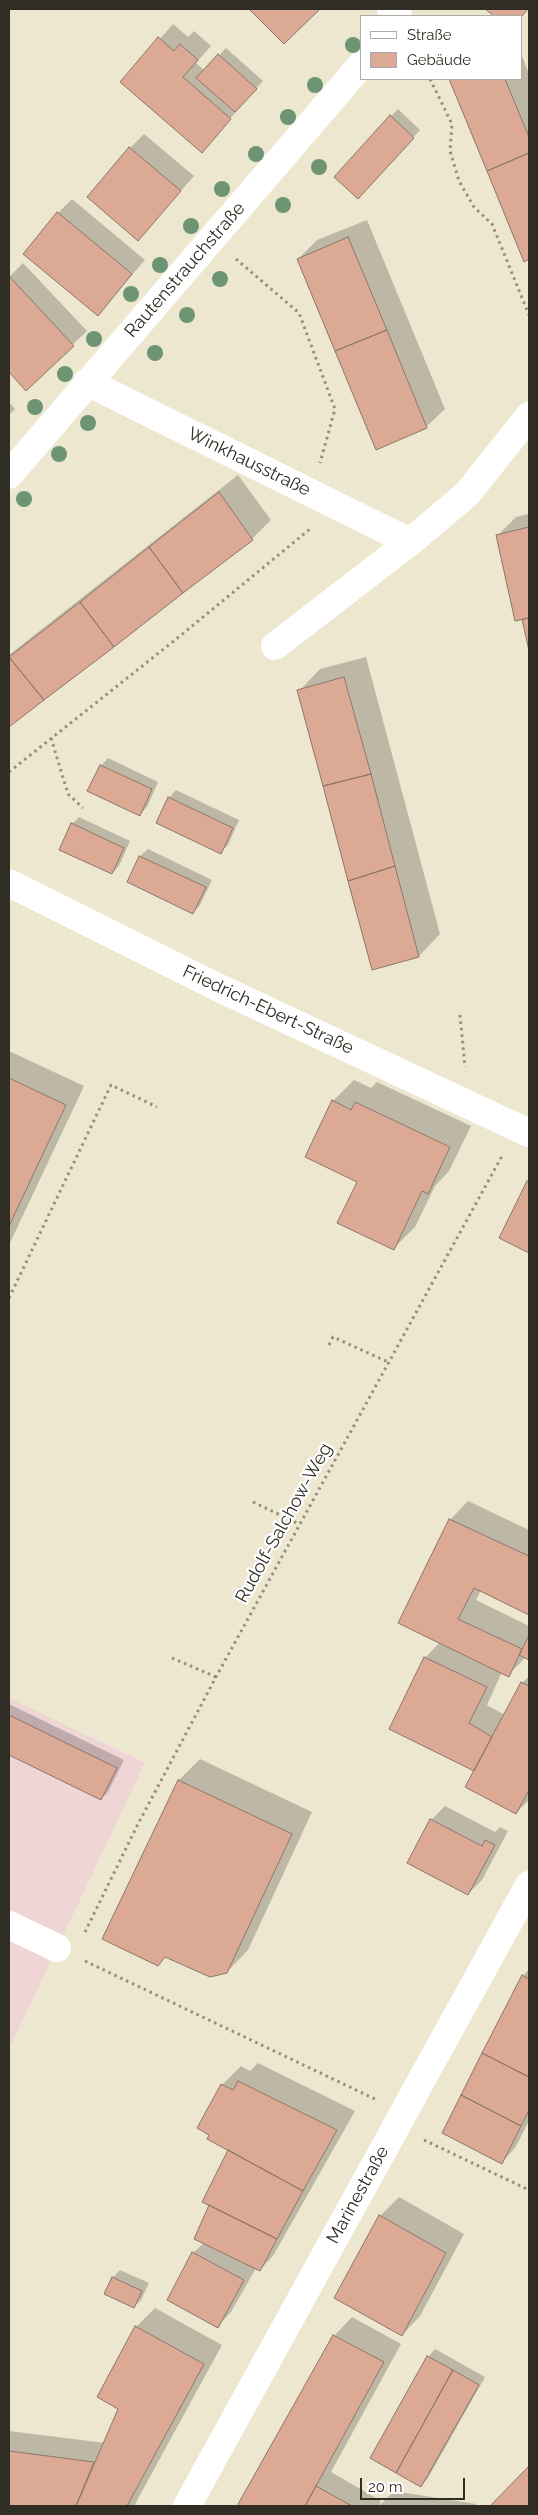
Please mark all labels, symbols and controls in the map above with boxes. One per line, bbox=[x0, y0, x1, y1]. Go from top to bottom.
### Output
legend bbox=[360, 15, 523, 80]
text: Straße bbox=[407, 26, 451, 44]
text: Gebäude bbox=[407, 51, 471, 69]
street label: Rautenstrauchstraße bbox=[120, 198, 250, 342]
street label: Winkhausstraße bbox=[184, 423, 314, 501]
street label: Friedrich-Ebert-Straße bbox=[179, 961, 357, 1059]
street label: Rudolf-Salchow-Weg bbox=[231, 1439, 337, 1607]
street label: Marinestraße bbox=[322, 2142, 394, 2248]
scale bar bbox=[363, 2468, 468, 2500]
text: 20 m bbox=[368, 2478, 403, 2496]

